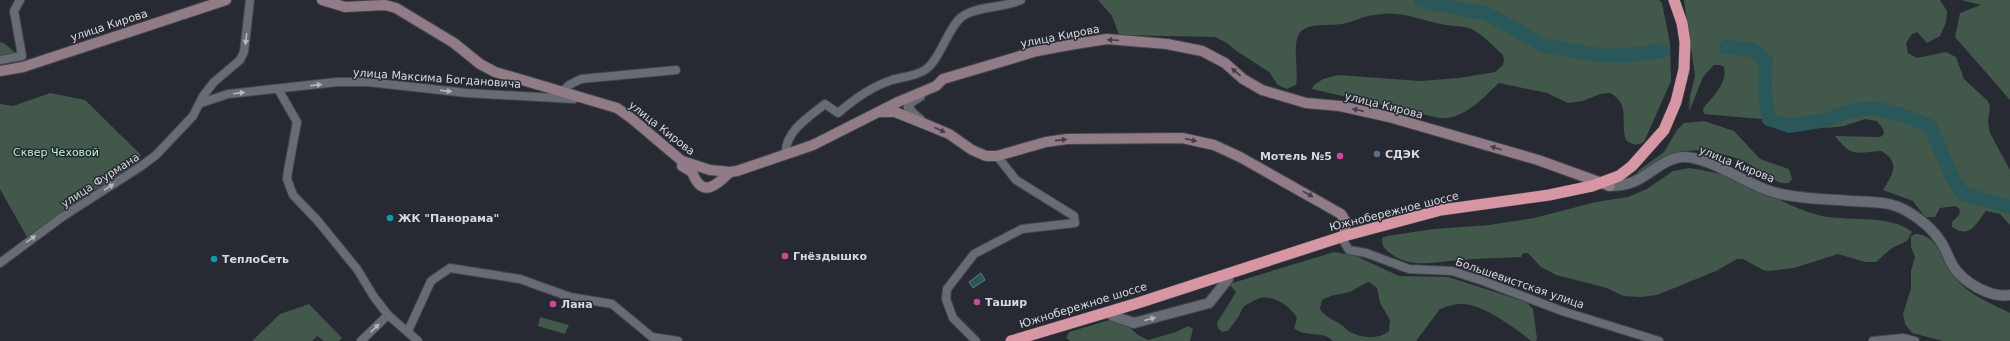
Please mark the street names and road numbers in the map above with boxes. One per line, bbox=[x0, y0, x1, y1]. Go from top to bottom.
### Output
street label: улица Кирова bbox=[69, 7, 149, 44]
street label: улица Кирова bbox=[1019, 22, 1101, 51]
street label: улица Максима Богдановича bbox=[353, 66, 521, 91]
street label: улица Кирова bbox=[1343, 89, 1424, 122]
street label: улица Кирова bbox=[626, 99, 697, 158]
street label: улица Кирова bbox=[1697, 143, 1776, 186]
street label: улица Фурмана bbox=[59, 150, 142, 210]
street label: Южнобережное шоссе bbox=[1328, 189, 1460, 234]
street label: Большевистская улица bbox=[1454, 255, 1586, 312]
street label: Южнобережное шоссе bbox=[1018, 280, 1149, 331]

